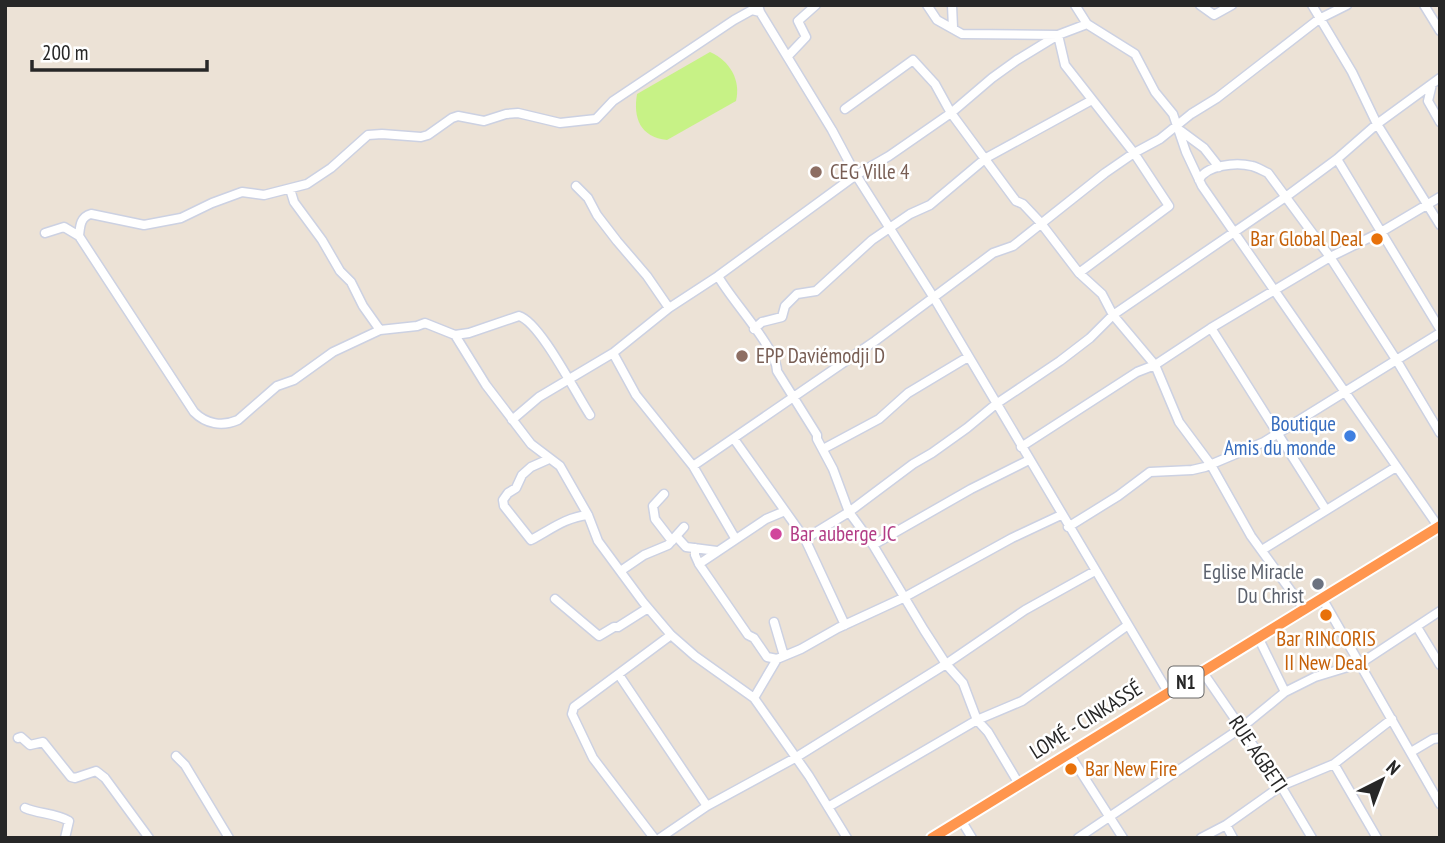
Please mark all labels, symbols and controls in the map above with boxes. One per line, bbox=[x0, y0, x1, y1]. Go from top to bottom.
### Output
scale bar bbox=[32, 28, 206, 72]
text: 200 m bbox=[42, 39, 88, 66]
place label: CEG Ville 4 bbox=[830, 158, 910, 185]
marker: CEG Ville 4 bbox=[808, 164, 824, 180]
place label: Bar Global Deal bbox=[1250, 225, 1363, 252]
marker: Bar Global Deal bbox=[1369, 231, 1385, 247]
place label: EPP Daviémodji D bbox=[756, 342, 885, 369]
marker: EPP Daviémodji D bbox=[734, 348, 750, 364]
place label: Boutique Amis du monde bbox=[1224, 410, 1336, 461]
marker: Boutique Amis du monde bbox=[1342, 428, 1358, 444]
place label: Bar auberge JC bbox=[790, 520, 897, 547]
marker: Bar auberge JC bbox=[768, 526, 784, 542]
place label: Eglise Miracle Du Christ bbox=[1203, 558, 1304, 609]
marker: Eglise Miracle Du Christ bbox=[1310, 576, 1326, 592]
marker: Bar RINCORIS II New Deal bbox=[1318, 607, 1334, 623]
place label: Bar RINCORIS II New Deal bbox=[1276, 625, 1376, 676]
road number: N1 bbox=[1168, 666, 1204, 698]
street label: LOMÉ - CINKASSÉ bbox=[1025, 674, 1147, 765]
street label: RUE AGBETI bbox=[1223, 710, 1294, 797]
north arrow bbox=[1347, 745, 1417, 815]
place label: Bar New Fire bbox=[1085, 755, 1177, 782]
text: N bbox=[1382, 755, 1405, 780]
marker: Bar New Fire bbox=[1063, 761, 1079, 777]

